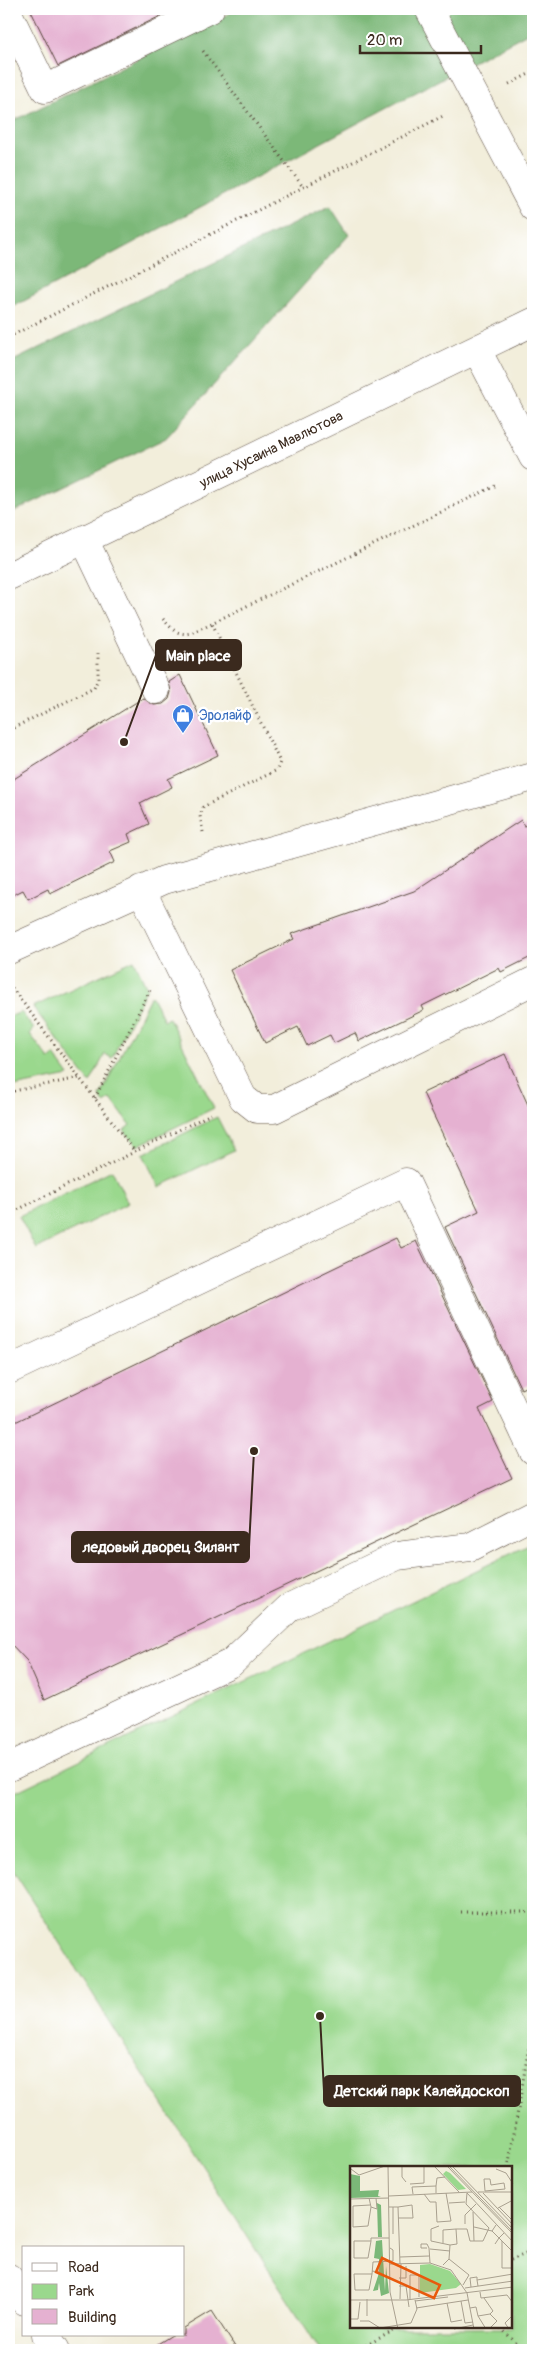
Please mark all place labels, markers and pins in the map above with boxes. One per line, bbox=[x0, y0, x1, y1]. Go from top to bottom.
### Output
callout: Main place bbox=[156, 640, 241, 670]
shop icon: Эролайф bbox=[171, 703, 195, 734]
place label: Эролайф bbox=[199, 707, 252, 724]
callout: ледовый дворец Зилант bbox=[72, 1532, 249, 1562]
callout: Детский парк Калейдоскоп bbox=[324, 2076, 520, 2106]

